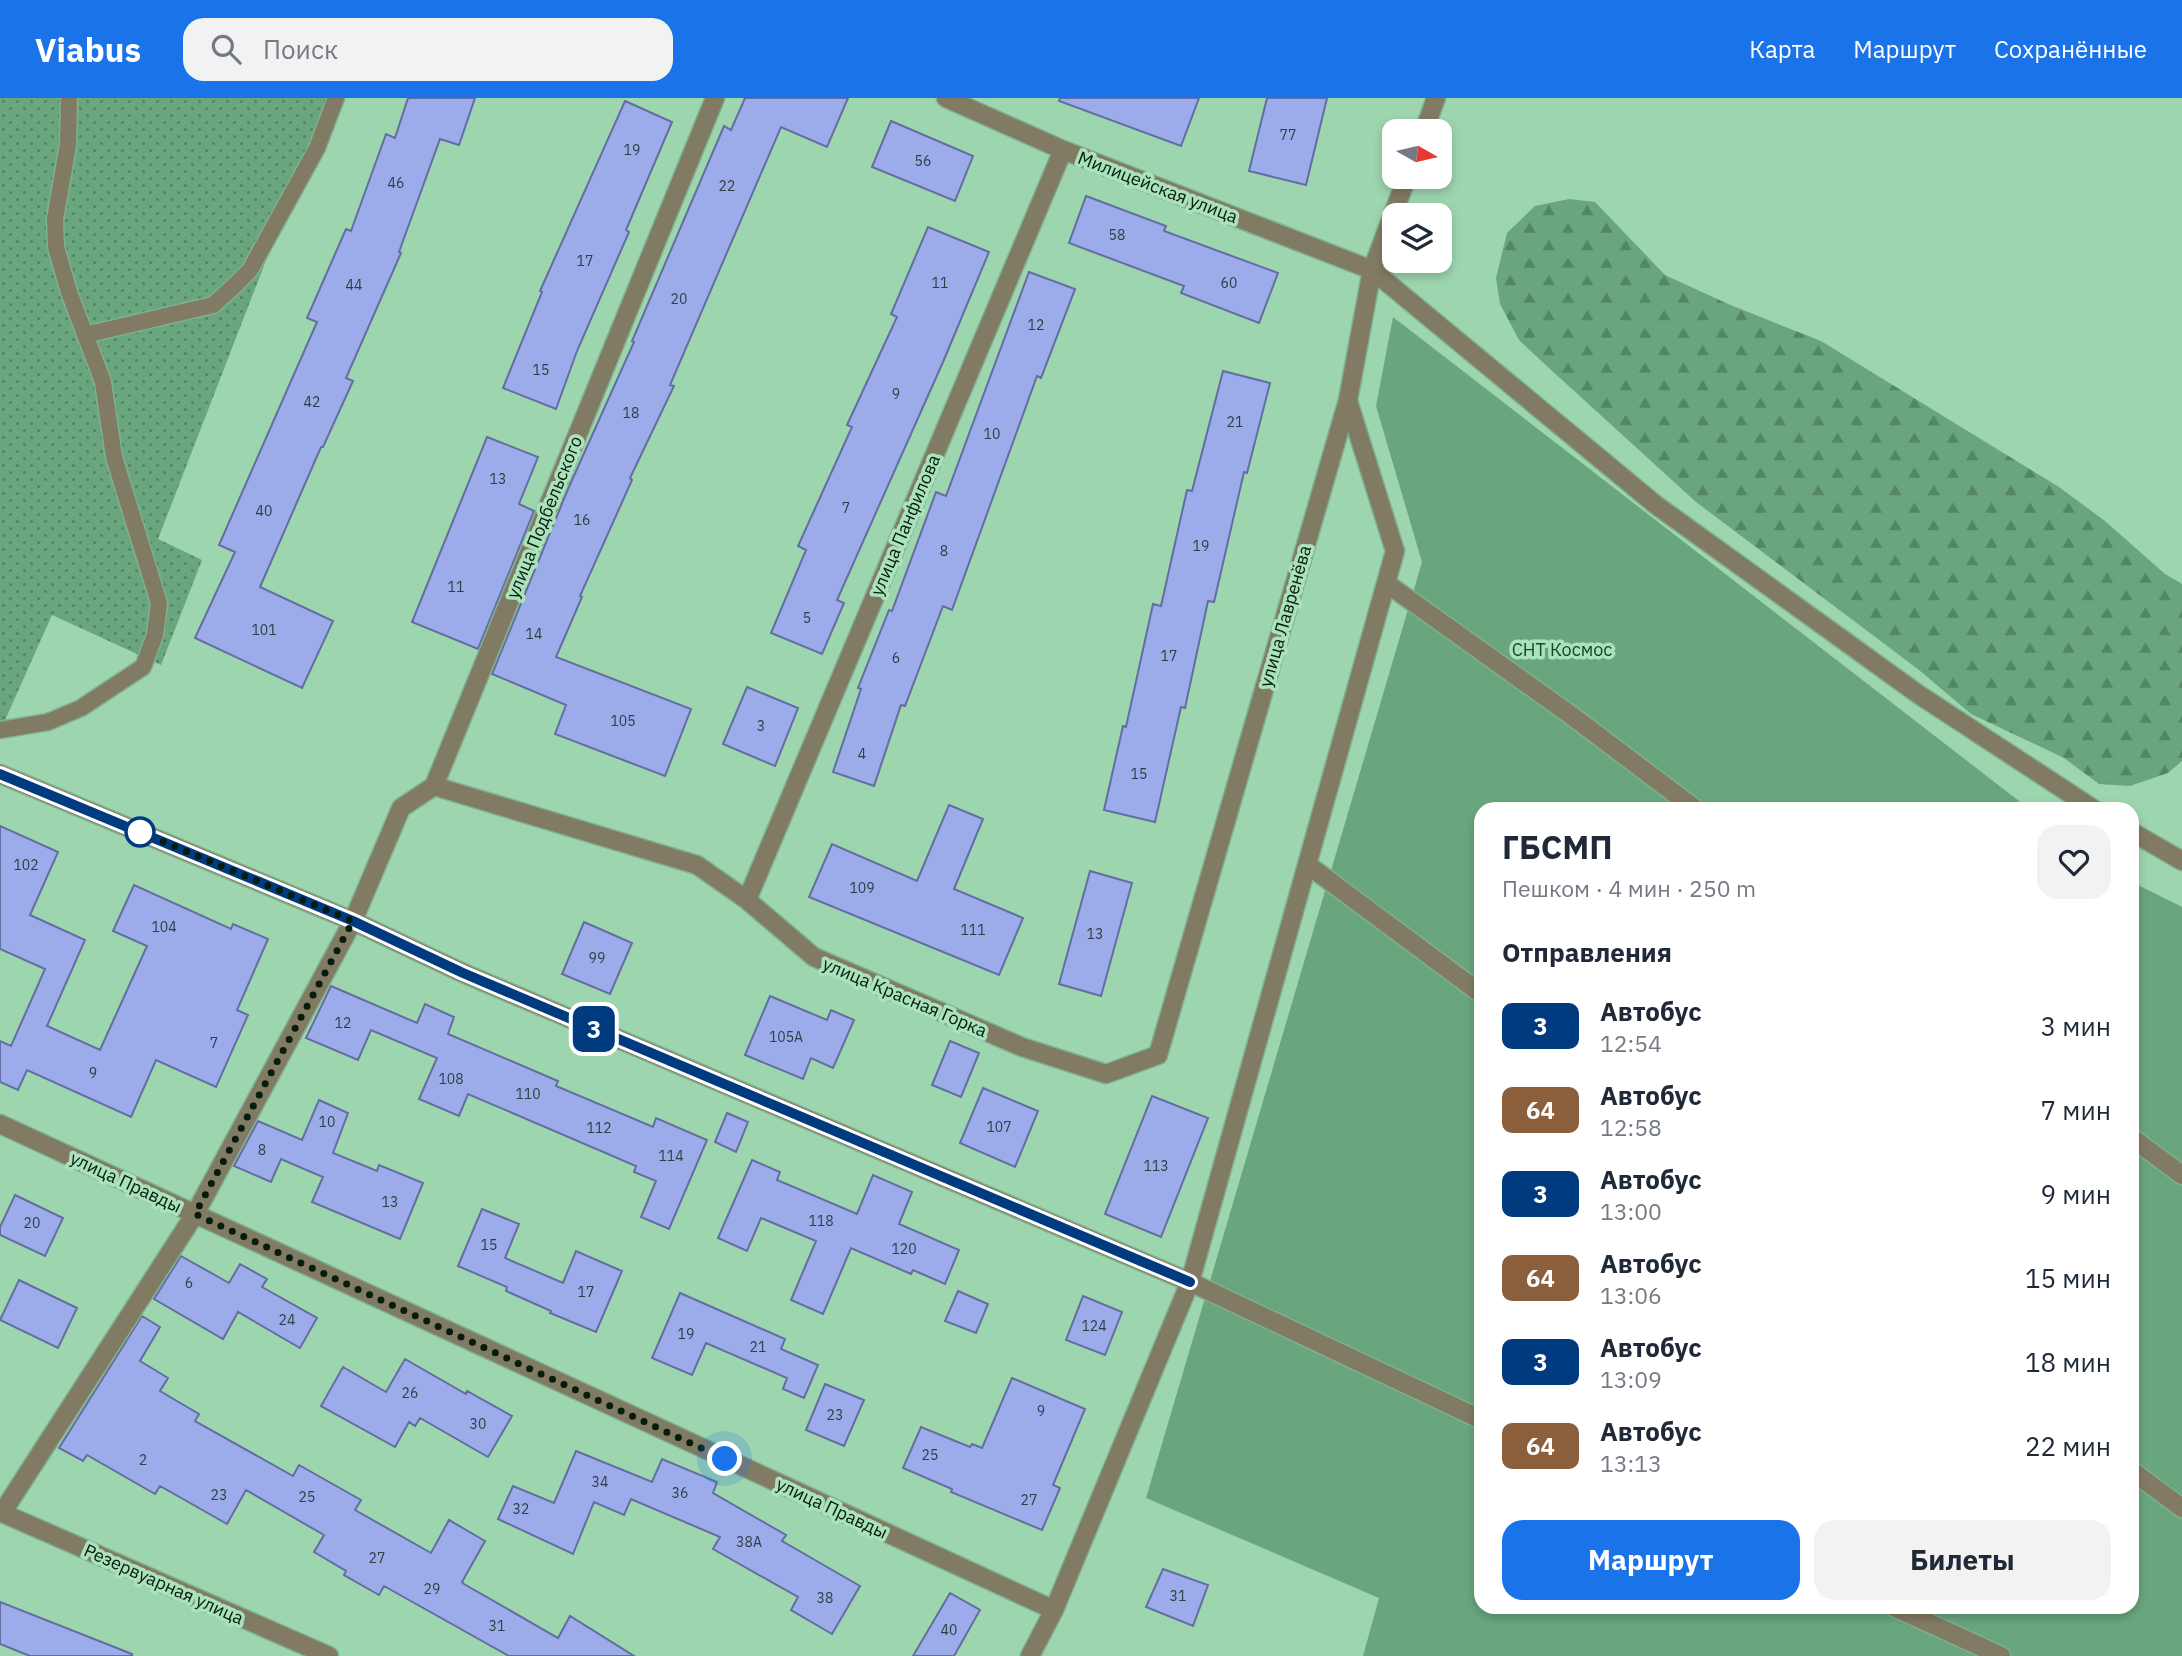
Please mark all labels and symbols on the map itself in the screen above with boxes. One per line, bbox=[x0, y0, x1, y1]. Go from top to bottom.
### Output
north arrow bbox=[1382, 119, 1452, 189]
house number: 77 bbox=[1280, 126, 1296, 144]
house number: 19 bbox=[624, 141, 640, 159]
street label: Милицейская улица bbox=[1075, 146, 1242, 228]
house number: 56 bbox=[915, 152, 931, 170]
house number: 46 bbox=[388, 174, 404, 192]
house number: 22 bbox=[719, 177, 735, 195]
house number: 58 bbox=[1109, 226, 1125, 244]
house number: 17 bbox=[577, 252, 593, 270]
house number: 11 bbox=[932, 274, 948, 292]
house number: 60 bbox=[1221, 274, 1237, 292]
house number: 44 bbox=[346, 276, 362, 294]
house number: 20 bbox=[671, 290, 687, 308]
house number: 12 bbox=[1028, 316, 1044, 334]
house number: 15 bbox=[533, 361, 549, 379]
house number: 9 bbox=[892, 385, 900, 403]
house number: 42 bbox=[304, 393, 320, 411]
house number: 18 bbox=[623, 404, 639, 422]
house number: 21 bbox=[1227, 413, 1243, 431]
house number: 10 bbox=[984, 425, 1000, 443]
street label: улица Подбельского bbox=[501, 432, 587, 602]
street label: улица Панфилова bbox=[865, 451, 945, 599]
house number: 13 bbox=[490, 470, 506, 488]
house number: 7 bbox=[842, 499, 850, 517]
house number: 40 bbox=[256, 502, 272, 520]
house number: 16 bbox=[574, 511, 590, 529]
house number: 19 bbox=[1193, 537, 1209, 555]
house number: 8 bbox=[940, 542, 948, 560]
street label: улица Лавренёва bbox=[1254, 542, 1316, 690]
house number: 11 bbox=[448, 578, 464, 596]
house number: 5 bbox=[803, 609, 811, 627]
house number: 101 bbox=[251, 621, 277, 639]
house number: 14 bbox=[526, 625, 542, 643]
park label: СНТ Космос bbox=[1512, 638, 1612, 661]
house number: 17 bbox=[1161, 647, 1177, 665]
house number: 6 bbox=[892, 649, 900, 667]
house number: 105 bbox=[610, 712, 636, 730]
house number: 3 bbox=[757, 717, 765, 735]
house number: 4 bbox=[858, 745, 866, 763]
house number: 15 bbox=[1131, 765, 1147, 783]
unlabelled marker bbox=[125, 817, 155, 847]
house number: 102 bbox=[13, 856, 39, 874]
house number: 109 bbox=[849, 879, 875, 897]
house number: 104 bbox=[151, 918, 177, 936]
house number: 111 bbox=[960, 921, 986, 939]
house number: 13 bbox=[1087, 925, 1103, 943]
house number: 99 bbox=[589, 949, 605, 967]
street label: улица Красная Горка bbox=[819, 952, 991, 1042]
line badge: 3 bbox=[571, 1006, 617, 1052]
house number: 12 bbox=[335, 1014, 351, 1032]
house number: 105А bbox=[769, 1028, 803, 1046]
house number: 7 bbox=[210, 1034, 218, 1052]
house number: 9 bbox=[89, 1064, 97, 1082]
house number: 108 bbox=[438, 1070, 464, 1088]
house number: 110 bbox=[515, 1085, 541, 1103]
house number: 10 bbox=[319, 1113, 335, 1131]
house number: 107 bbox=[986, 1118, 1012, 1136]
house number: 112 bbox=[586, 1119, 612, 1137]
house number: 8 bbox=[258, 1141, 266, 1159]
street label: улица Правды bbox=[67, 1146, 185, 1218]
house number: 114 bbox=[658, 1147, 684, 1165]
house number: 113 bbox=[1143, 1157, 1169, 1175]
house number: 13 bbox=[382, 1193, 398, 1211]
house number: 118 bbox=[808, 1212, 834, 1230]
house number: 20 bbox=[24, 1214, 40, 1232]
house number: 15 bbox=[481, 1236, 497, 1254]
house number: 120 bbox=[891, 1240, 917, 1258]
house number: 6 bbox=[185, 1274, 193, 1292]
house number: 17 bbox=[578, 1283, 594, 1301]
house number: 24 bbox=[279, 1311, 295, 1329]
house number: 124 bbox=[1081, 1317, 1107, 1335]
house number: 19 bbox=[678, 1325, 694, 1343]
house number: 21 bbox=[750, 1338, 766, 1356]
house number: 26 bbox=[402, 1384, 418, 1402]
house number: 9 bbox=[1037, 1402, 1045, 1420]
house number: 23 bbox=[827, 1406, 843, 1424]
house number: 30 bbox=[470, 1415, 486, 1433]
your location bbox=[707, 1441, 742, 1476]
house number: 25 bbox=[922, 1446, 938, 1464]
house number: 2 bbox=[139, 1451, 147, 1469]
street label: улица Правды bbox=[773, 1472, 891, 1544]
house number: 34 bbox=[592, 1473, 608, 1491]
house number: 36 bbox=[672, 1484, 688, 1502]
house number: 23 bbox=[211, 1486, 227, 1504]
house number: 25 bbox=[299, 1488, 315, 1506]
house number: 27 bbox=[1021, 1491, 1037, 1509]
house number: 32 bbox=[513, 1500, 529, 1518]
house number: 38А bbox=[736, 1533, 762, 1551]
street label: Резервуарная улица bbox=[81, 1538, 248, 1630]
house number: 27 bbox=[369, 1549, 385, 1567]
house number: 29 bbox=[424, 1580, 440, 1598]
house number: 31 bbox=[1170, 1587, 1186, 1605]
house number: 38 bbox=[817, 1589, 833, 1607]
house number: 31 bbox=[489, 1617, 505, 1635]
house number: 40 bbox=[941, 1621, 957, 1639]

